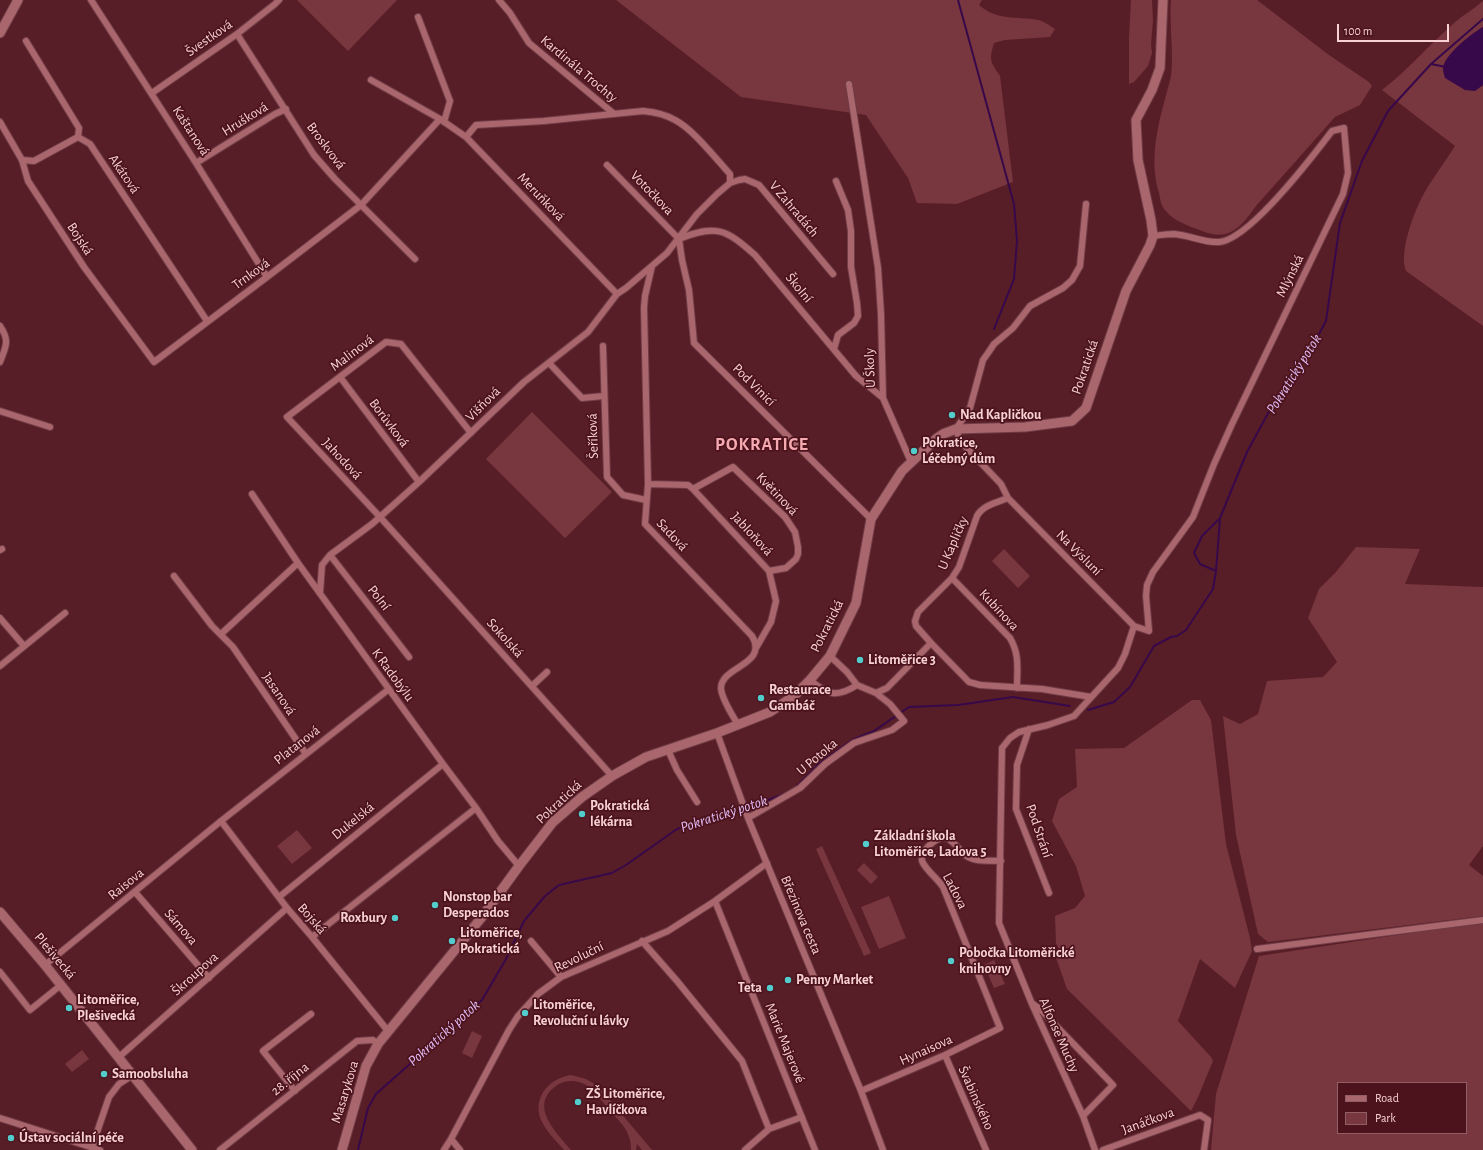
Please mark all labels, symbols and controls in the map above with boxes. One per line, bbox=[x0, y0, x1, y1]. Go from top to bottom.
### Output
street label: Švestková bbox=[182, 16, 236, 60]
scale bar bbox=[1339, 16, 1451, 42]
text: 100 m bbox=[1344, 25, 1372, 37]
street label: Kardinála Trochty bbox=[537, 32, 621, 106]
street label: Hrušková bbox=[219, 98, 271, 140]
street label: Kaštanová bbox=[169, 103, 213, 159]
street label: Broskvová bbox=[303, 119, 349, 173]
street label: Akátová bbox=[105, 151, 143, 197]
street label: Votočkova bbox=[627, 167, 677, 219]
street label: Meruňková bbox=[514, 169, 568, 225]
street label: V Zahradách bbox=[766, 177, 822, 241]
street label: Bojská bbox=[63, 219, 97, 259]
street label: Mlýnská bbox=[1272, 252, 1308, 300]
street label: Trnková bbox=[229, 255, 273, 293]
street label: Školní bbox=[782, 270, 816, 306]
street label: Malinová bbox=[327, 331, 377, 375]
water label: Pokratický potok bbox=[1262, 331, 1326, 417]
street label: Pokratická bbox=[1068, 337, 1102, 397]
street label: U Školy bbox=[861, 348, 879, 388]
street label: Pod Vinicí bbox=[729, 360, 779, 410]
street label: Višňová bbox=[462, 383, 504, 425]
street label: Borůvková bbox=[365, 395, 413, 451]
place label: Nad Kapličkou bbox=[960, 407, 1041, 423]
marker: Nad Kapličkou bbox=[947, 410, 957, 420]
street label: Šeříková bbox=[584, 413, 602, 459]
district label: POKRATICE bbox=[715, 434, 809, 456]
street label: Jahodová bbox=[319, 435, 365, 483]
place label: Pokratice, Léčebný dům bbox=[922, 435, 995, 468]
marker: Pokratice, Léčebný dům bbox=[909, 446, 919, 456]
street label: Květinová bbox=[752, 469, 802, 519]
street label: Jabloňová bbox=[727, 509, 777, 559]
street label: U Kapličky bbox=[934, 514, 972, 572]
street label: Sadová bbox=[653, 515, 691, 555]
street label: Na Výsluní bbox=[1053, 527, 1105, 579]
street label: Polní bbox=[364, 582, 394, 614]
street label: Kubínova bbox=[975, 586, 1023, 634]
street label: Pokratická bbox=[807, 597, 847, 655]
street label: Sokolská bbox=[483, 615, 527, 661]
street label: K Radobýlu bbox=[368, 645, 418, 705]
place label: Litoměřice 3 bbox=[868, 652, 936, 668]
marker: Litoměřice 3 bbox=[855, 655, 865, 665]
street label: Jasanová bbox=[259, 669, 299, 719]
place label: Restaurace Gambáč bbox=[769, 682, 831, 714]
marker: Restaurace Gambáč bbox=[756, 693, 766, 703]
street label: Platanová bbox=[271, 722, 323, 768]
street label: U Potoka bbox=[793, 735, 841, 779]
street label: Pokratická bbox=[533, 777, 585, 827]
water label: Pokratický potok bbox=[678, 791, 770, 837]
place label: Pokratická lékárna bbox=[590, 798, 650, 830]
street label: Dukelská bbox=[328, 799, 378, 843]
street label: Pod Strání bbox=[1022, 802, 1056, 860]
marker: Pokratická lékárna bbox=[577, 809, 587, 819]
place label: Základní škola Litoměřice, Ladova 5 bbox=[874, 828, 986, 860]
marker: Základní škola Litoměřice, Ladova 5 bbox=[861, 839, 871, 849]
street label: Raisova bbox=[105, 864, 147, 904]
street label: Ladova bbox=[939, 870, 971, 912]
street label: Březinova cesta bbox=[777, 873, 825, 957]
place label: Nonstop bar Desperados bbox=[443, 889, 512, 922]
street label: Bojská bbox=[294, 900, 330, 938]
marker: Nonstop bar Desperados bbox=[430, 900, 440, 910]
street label: Sámova bbox=[161, 905, 201, 949]
place label: Roxbury bbox=[340, 910, 387, 926]
marker: Roxbury bbox=[390, 913, 400, 923]
place label: Litoměřice, Pokratická bbox=[460, 925, 523, 958]
street label: Plešivecká bbox=[31, 929, 79, 983]
marker: Litoměřice, Pokratická bbox=[447, 936, 457, 946]
street label: Revoluční bbox=[552, 938, 606, 976]
place label: Pobočka Litoměřické knihovny bbox=[959, 945, 1075, 978]
street label: Škroupova bbox=[168, 949, 222, 999]
marker: Pobočka Litoměřické knihovny bbox=[946, 956, 956, 966]
place label: Penny Market bbox=[796, 972, 873, 988]
marker: Penny Market bbox=[783, 975, 793, 985]
place label: Teta bbox=[738, 980, 762, 996]
marker: Teta bbox=[765, 983, 775, 993]
place label: Litoměřice, Plešivecká bbox=[77, 992, 140, 1024]
street label: Alfonse Muchy bbox=[1035, 995, 1083, 1075]
water label: Pokratický potok bbox=[404, 996, 484, 1070]
place label: Litoměřice, Revoluční u lávky bbox=[533, 997, 629, 1030]
street label: Marie Majerové bbox=[761, 1001, 809, 1085]
marker: Litoměřice, Plešivecká bbox=[64, 1003, 74, 1013]
marker: Litoměřice, Revoluční u lávky bbox=[520, 1008, 530, 1018]
street label: Hynaisova bbox=[897, 1031, 955, 1069]
street label: 28. října bbox=[268, 1059, 312, 1099]
street label: Masarykova bbox=[328, 1059, 362, 1125]
street label: Švabinského bbox=[954, 1063, 998, 1133]
place label: Samoobsluha bbox=[112, 1066, 188, 1082]
marker: Samoobsluha bbox=[99, 1069, 109, 1079]
legend bbox=[1337, 1082, 1467, 1134]
place label: ZŠ Litoměřice, Havlíčkova bbox=[586, 1086, 665, 1118]
text: Road bbox=[1375, 1092, 1399, 1104]
marker: ZŠ Litoměřice, Havlíčkova bbox=[573, 1097, 583, 1107]
street label: Janáčkova bbox=[1120, 1104, 1176, 1138]
text: Park bbox=[1375, 1112, 1396, 1124]
place label: Ústav sociální péče bbox=[19, 1130, 124, 1146]
marker: Ústav sociální péče bbox=[6, 1133, 16, 1143]

